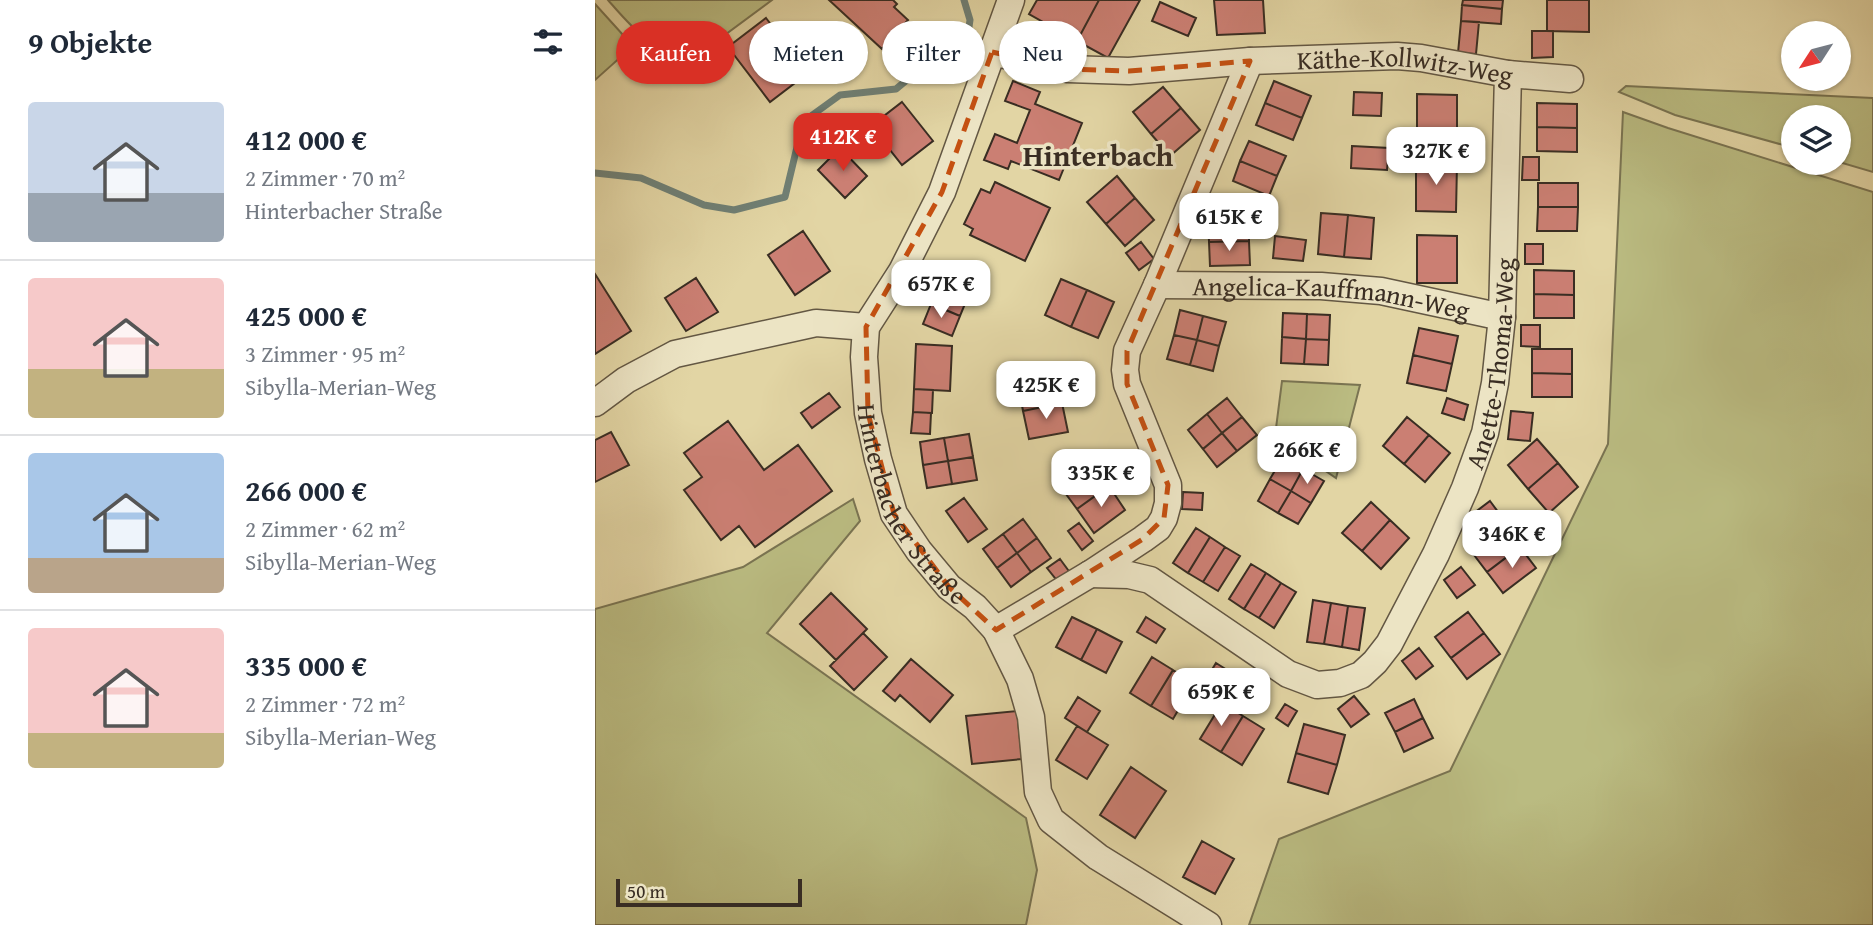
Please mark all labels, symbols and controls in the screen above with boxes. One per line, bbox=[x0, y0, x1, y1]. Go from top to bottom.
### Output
text: 9 Objekte bbox=[28, 20, 152, 64]
chip: Kaufen bbox=[616, 21, 735, 84]
chip: Mieten bbox=[749, 21, 868, 84]
chip: Filter bbox=[882, 21, 985, 84]
chip: Neu bbox=[999, 21, 1087, 84]
north arrow bbox=[1781, 21, 1851, 91]
map controls bbox=[1781, 21, 1851, 175]
icon: filters bbox=[529, 23, 567, 61]
street label: Käthe-Kollwitz-Weg bbox=[1296, 36, 1516, 94]
button: layers bbox=[1781, 105, 1851, 175]
pin: 412K € bbox=[786, 114, 900, 173]
text: 412 000 € bbox=[245, 117, 367, 161]
text: 412K € bbox=[809, 119, 877, 152]
pin: 327K € bbox=[1379, 128, 1493, 187]
icon: home bbox=[84, 130, 168, 214]
district label: Hinterbach bbox=[1023, 133, 1174, 177]
text: 327K € bbox=[1402, 133, 1470, 166]
text: 2 Zimmer · 70 m² bbox=[245, 161, 405, 194]
text: Hinterbacher Straße bbox=[245, 194, 443, 227]
pin: 615K € bbox=[1172, 194, 1286, 253]
text: 615K € bbox=[1195, 199, 1263, 232]
street label: Anette-Thoma-Weg bbox=[1454, 257, 1523, 474]
pin: 657K € bbox=[884, 260, 998, 320]
text: 657K € bbox=[907, 266, 975, 299]
street label: Angelica-Kauffmann-Weg bbox=[1192, 266, 1474, 329]
text: 425 000 € bbox=[245, 293, 367, 337]
icon: home bbox=[84, 306, 168, 390]
text: 3 Zimmer · 95 m² bbox=[245, 337, 405, 370]
pin: 425K € bbox=[989, 362, 1103, 421]
text: 425K € bbox=[1012, 367, 1080, 400]
text: Sibylla-Merian-Weg bbox=[245, 370, 436, 403]
street label: Hinterbacher Straße bbox=[848, 402, 976, 614]
pin: 266K € bbox=[1250, 426, 1364, 486]
text: 266K € bbox=[1273, 432, 1341, 465]
pin: 335K € bbox=[1044, 449, 1158, 509]
text: 335K € bbox=[1067, 455, 1135, 488]
text: 266 000 € bbox=[245, 468, 367, 512]
icon: home bbox=[84, 481, 168, 565]
pin: 346K € bbox=[1455, 510, 1569, 570]
text: 2 Zimmer · 62 m² bbox=[245, 512, 405, 545]
text: 346K € bbox=[1478, 516, 1546, 549]
text: Sibylla-Merian-Weg bbox=[245, 545, 436, 578]
text: 335 000 € bbox=[245, 643, 367, 687]
icon: home bbox=[84, 656, 168, 740]
pin: 659K € bbox=[1164, 668, 1278, 728]
text: 659K € bbox=[1187, 674, 1255, 707]
text: 2 Zimmer · 72 m² bbox=[245, 687, 405, 720]
text: Sibylla-Merian-Weg bbox=[245, 720, 436, 753]
scale bar bbox=[616, 876, 801, 908]
text: 50 m bbox=[627, 877, 665, 905]

